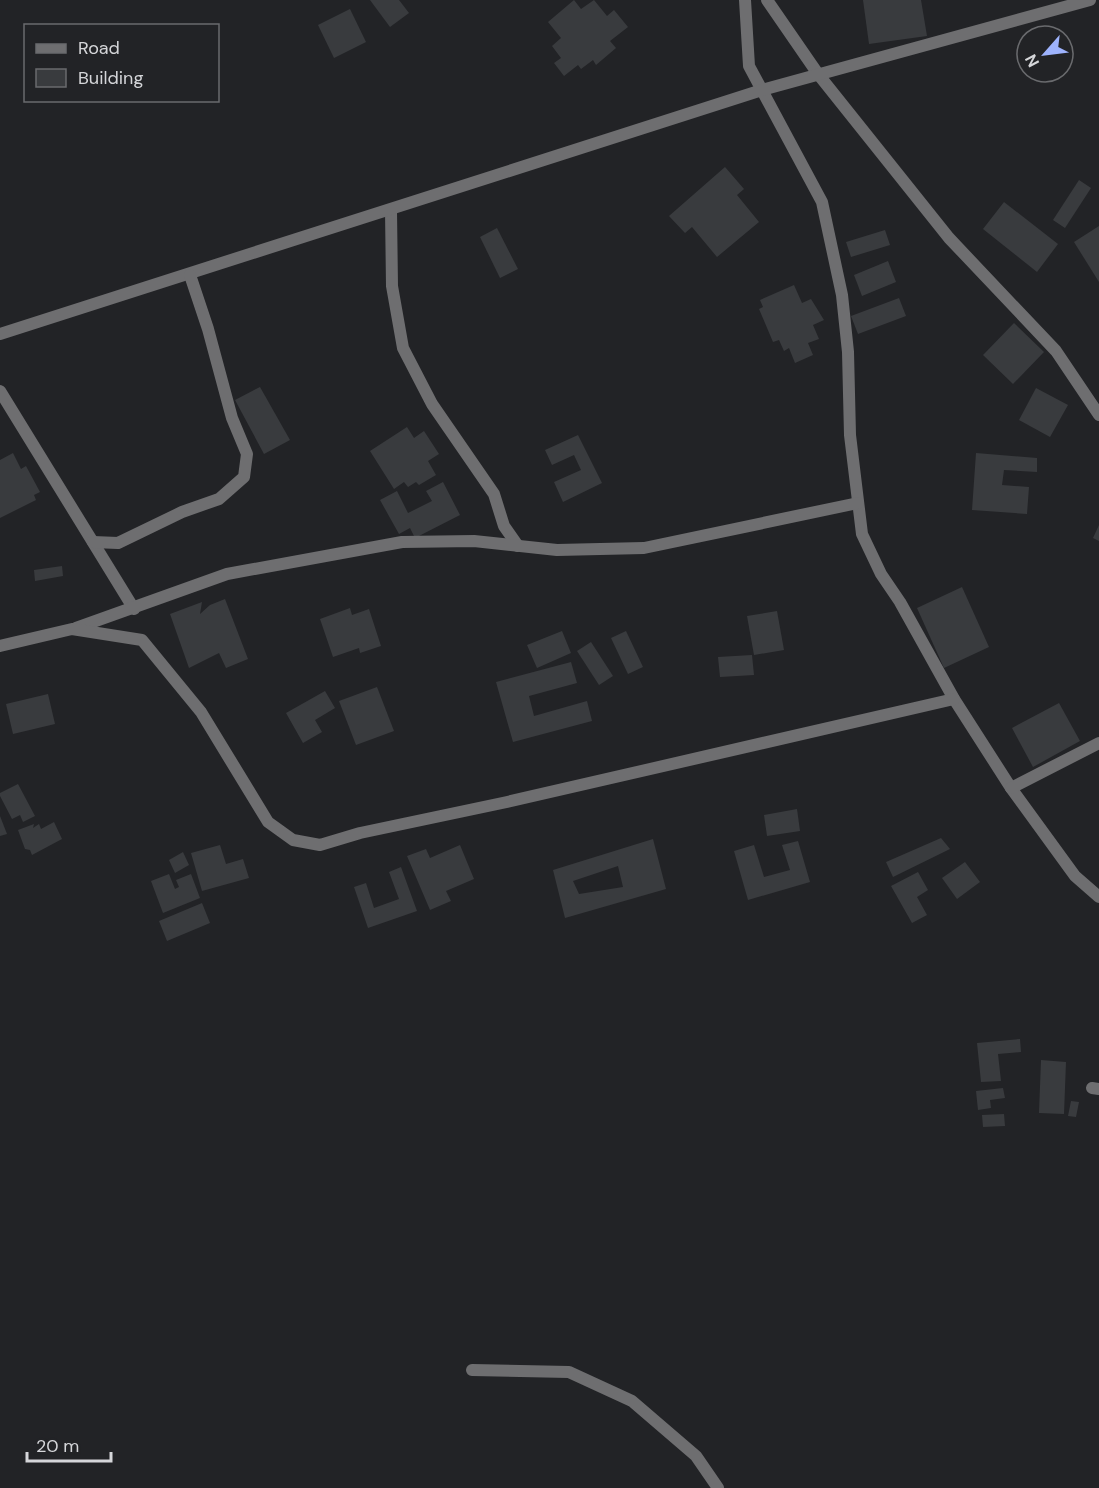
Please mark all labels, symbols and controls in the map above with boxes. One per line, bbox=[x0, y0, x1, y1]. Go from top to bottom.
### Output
legend bbox=[24, 24, 219, 102]
north arrow bbox=[1015, 24, 1075, 84]
text: Road bbox=[78, 36, 120, 60]
text: N bbox=[1020, 51, 1044, 71]
text: Building bbox=[78, 66, 143, 90]
scale bar bbox=[27, 1425, 111, 1463]
text: 20 m bbox=[36, 1434, 79, 1458]

